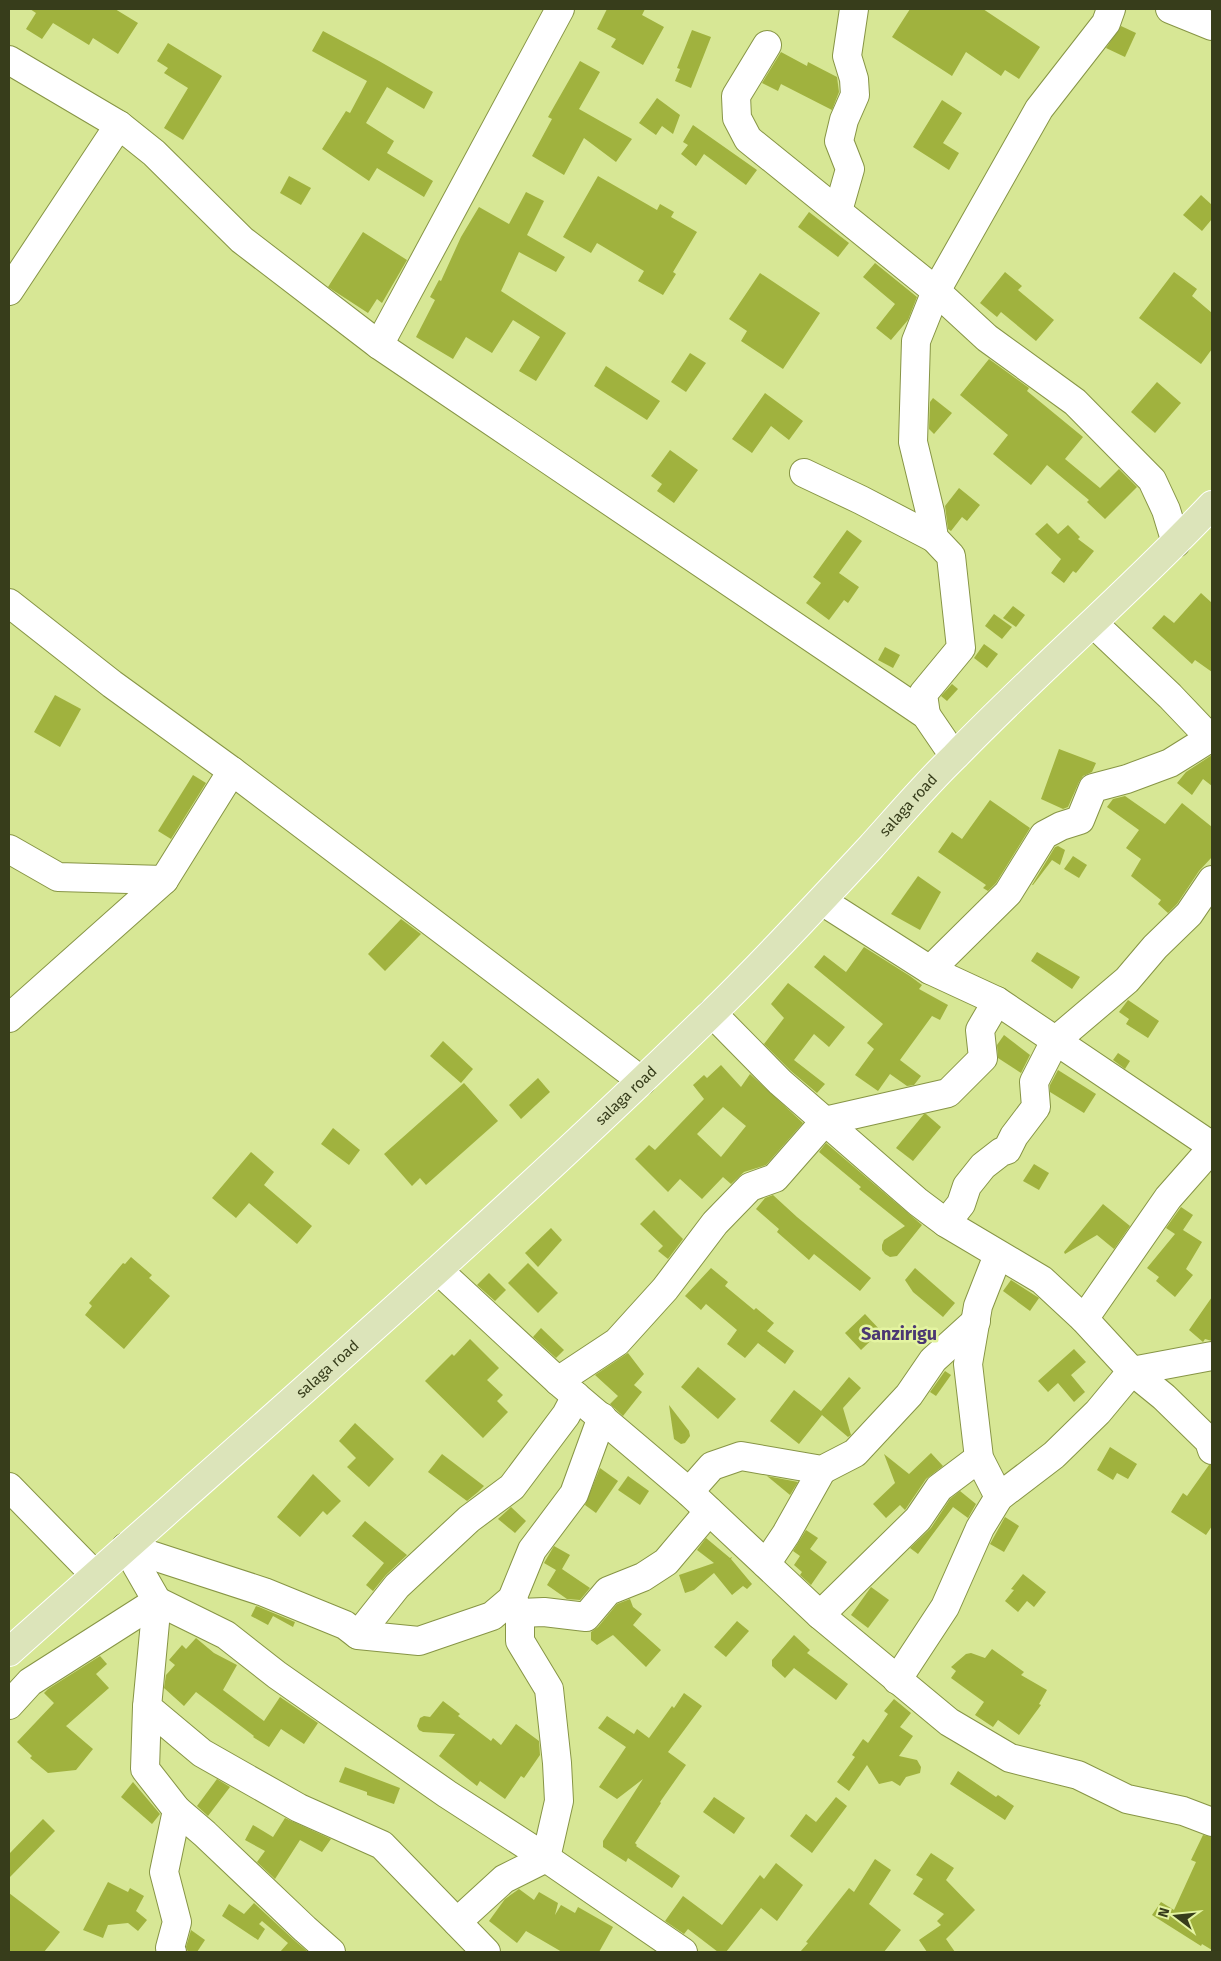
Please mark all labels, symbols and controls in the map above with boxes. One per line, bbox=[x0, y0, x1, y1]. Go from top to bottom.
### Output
street label: salaga road bbox=[876, 770, 941, 840]
street label: salaga road bbox=[592, 1062, 661, 1129]
district label: Sanzirigu bbox=[861, 1323, 937, 1345]
street label: salaga road bbox=[292, 1336, 363, 1402]
north arrow bbox=[1151, 1891, 1201, 1941]
text: N bbox=[1155, 1906, 1173, 1919]

